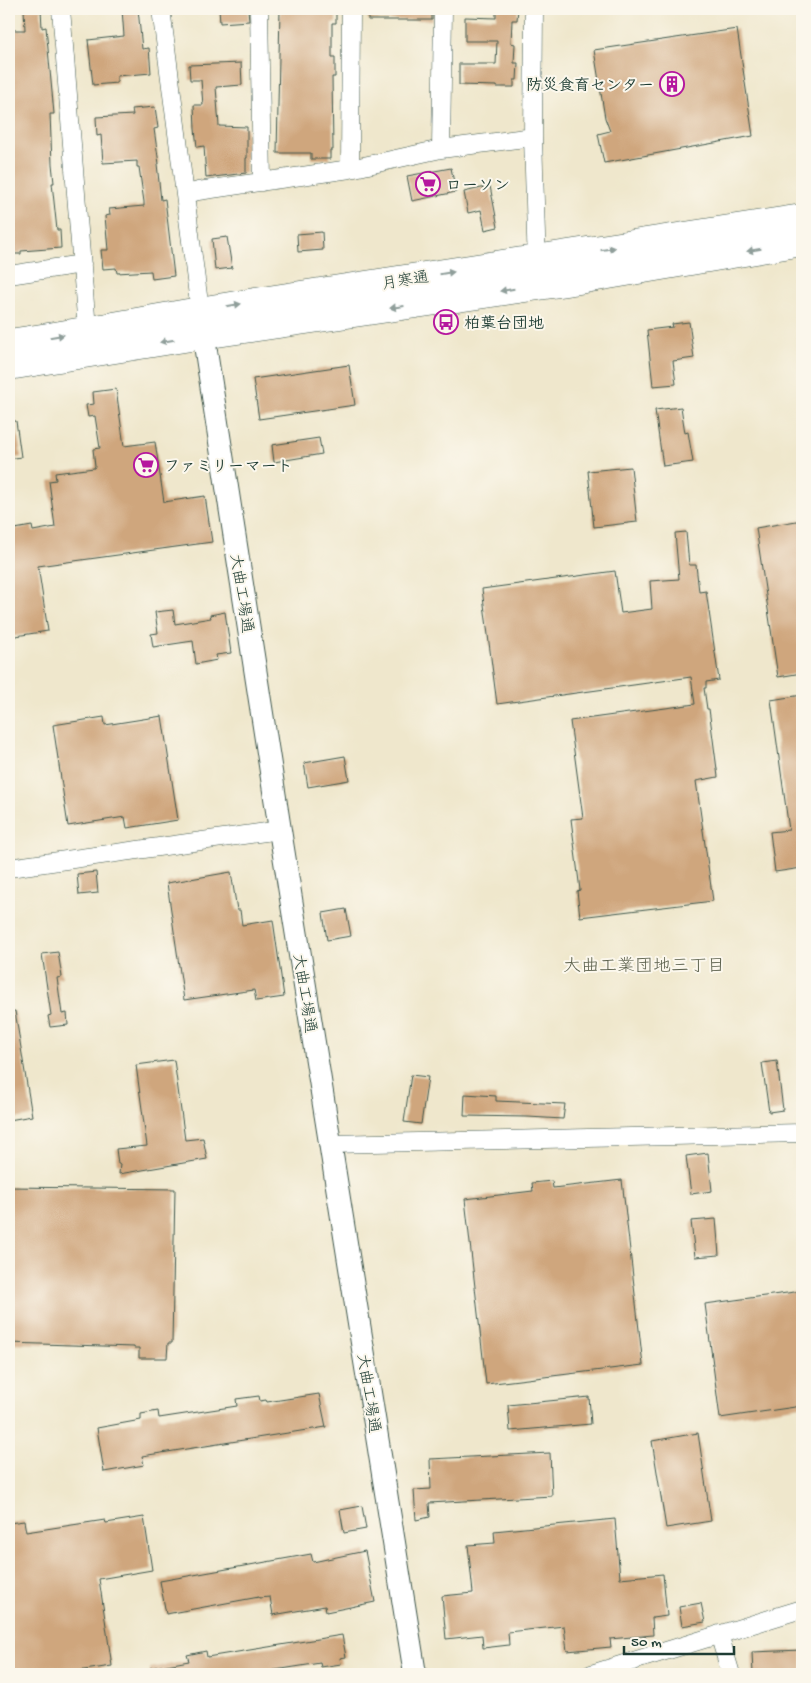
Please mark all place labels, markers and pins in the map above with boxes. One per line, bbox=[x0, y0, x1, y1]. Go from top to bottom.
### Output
building icon: 防災食育センター bbox=[659, 71, 685, 97]
place label: 防災食育センター bbox=[526, 76, 654, 97]
supermarket icon: ローソン bbox=[415, 171, 441, 197]
place label: ローソン bbox=[446, 178, 510, 197]
bus stop icon: 柏葉台団地 bbox=[433, 309, 459, 335]
place label: 柏葉台団地 bbox=[464, 314, 544, 335]
supermarket icon: ファミリーマート bbox=[133, 452, 159, 478]
place label: ファミリーマート bbox=[164, 459, 293, 478]

